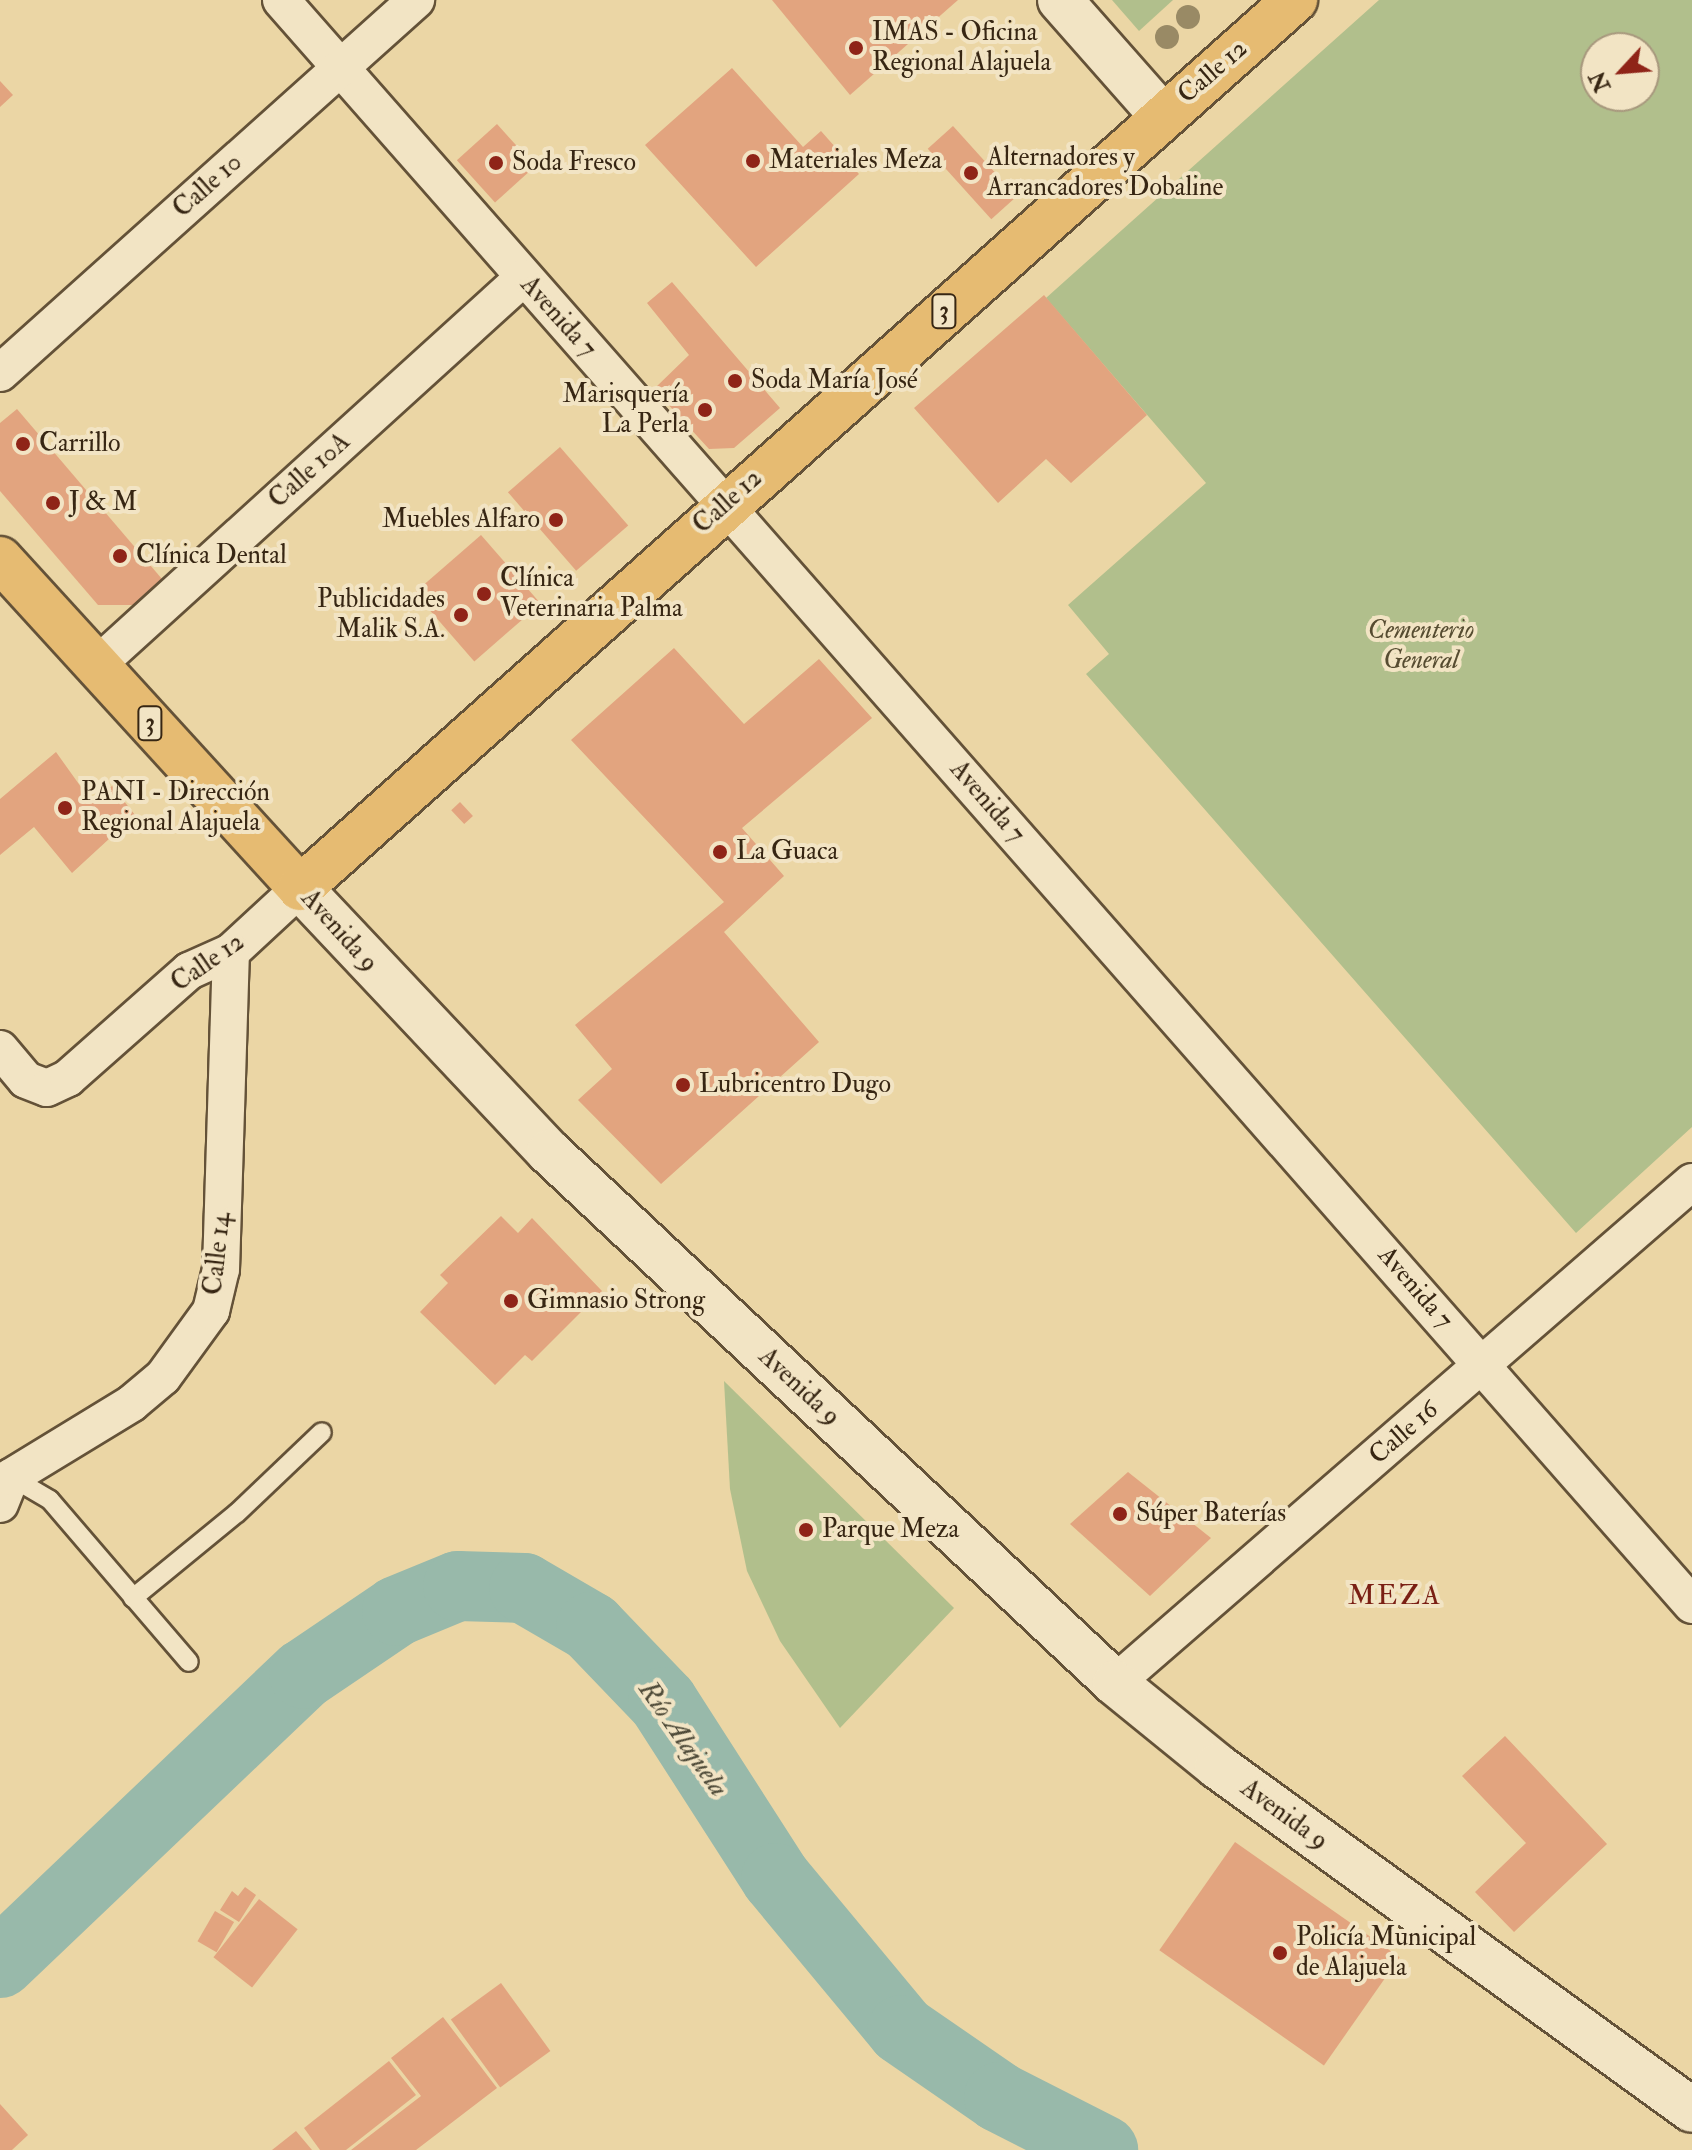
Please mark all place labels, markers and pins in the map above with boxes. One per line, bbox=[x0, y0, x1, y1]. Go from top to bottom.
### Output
place label: IMAS - Oficina Regional Alajuela bbox=[872, 17, 1051, 78]
marker: IMAS - Oficina Regional Alajuela bbox=[847, 39, 865, 57]
place label: Alternadores y Arrancadores Dobaline bbox=[987, 142, 1223, 204]
place label: Materiales Meza bbox=[769, 145, 942, 177]
place label: Soda Fresco bbox=[512, 147, 636, 179]
marker: Materiales Meza bbox=[744, 152, 762, 170]
marker: Soda Fresco bbox=[487, 154, 505, 172]
marker: Alternadores y Arrancadores Dobaline bbox=[962, 164, 980, 182]
place label: Soda María José bbox=[751, 365, 918, 397]
marker: Soda María José bbox=[726, 372, 744, 390]
place label: Marisquería La Perla bbox=[563, 379, 689, 440]
marker: Marisquería La Perla bbox=[696, 401, 714, 419]
place label: Carrillo bbox=[39, 428, 121, 460]
marker: Carrillo bbox=[14, 435, 32, 453]
place label: J & M bbox=[69, 487, 137, 519]
marker: J & M bbox=[44, 494, 62, 512]
place label: Muebles Alfaro bbox=[382, 504, 540, 536]
marker: Muebles Alfaro bbox=[547, 511, 565, 529]
place label: Clínica Dental bbox=[136, 540, 287, 572]
marker: Clínica Dental bbox=[111, 547, 129, 565]
place label: Clínica Veterinaria Palma bbox=[500, 563, 683, 624]
place label: Publicidades Malik S.A. bbox=[317, 584, 445, 646]
marker: Clínica Veterinaria Palma bbox=[475, 585, 493, 603]
marker: Publicidades Malik S.A. bbox=[452, 606, 470, 624]
place label: PANI - Dirección Regional Alajuela bbox=[81, 777, 270, 838]
marker: PANI - Dirección Regional Alajuela bbox=[56, 799, 74, 817]
place label: La Guaca bbox=[736, 836, 838, 868]
marker: La Guaca bbox=[711, 843, 729, 861]
place label: Lubricentro Dugo bbox=[699, 1069, 891, 1101]
marker: Lubricentro Dugo bbox=[674, 1076, 692, 1094]
place label: Gimnasio Strong bbox=[527, 1285, 705, 1317]
marker: Gimnasio Strong bbox=[502, 1292, 520, 1310]
place label: Súper Baterías bbox=[1136, 1498, 1286, 1530]
marker: Súper Baterías bbox=[1111, 1505, 1129, 1523]
place label: Parque Meza bbox=[822, 1514, 959, 1546]
marker: Parque Meza bbox=[797, 1521, 815, 1539]
place label: Policía Municipal de Alajuela bbox=[1296, 1922, 1476, 1984]
marker: Policía Municipal de Alajuela bbox=[1271, 1944, 1289, 1962]

